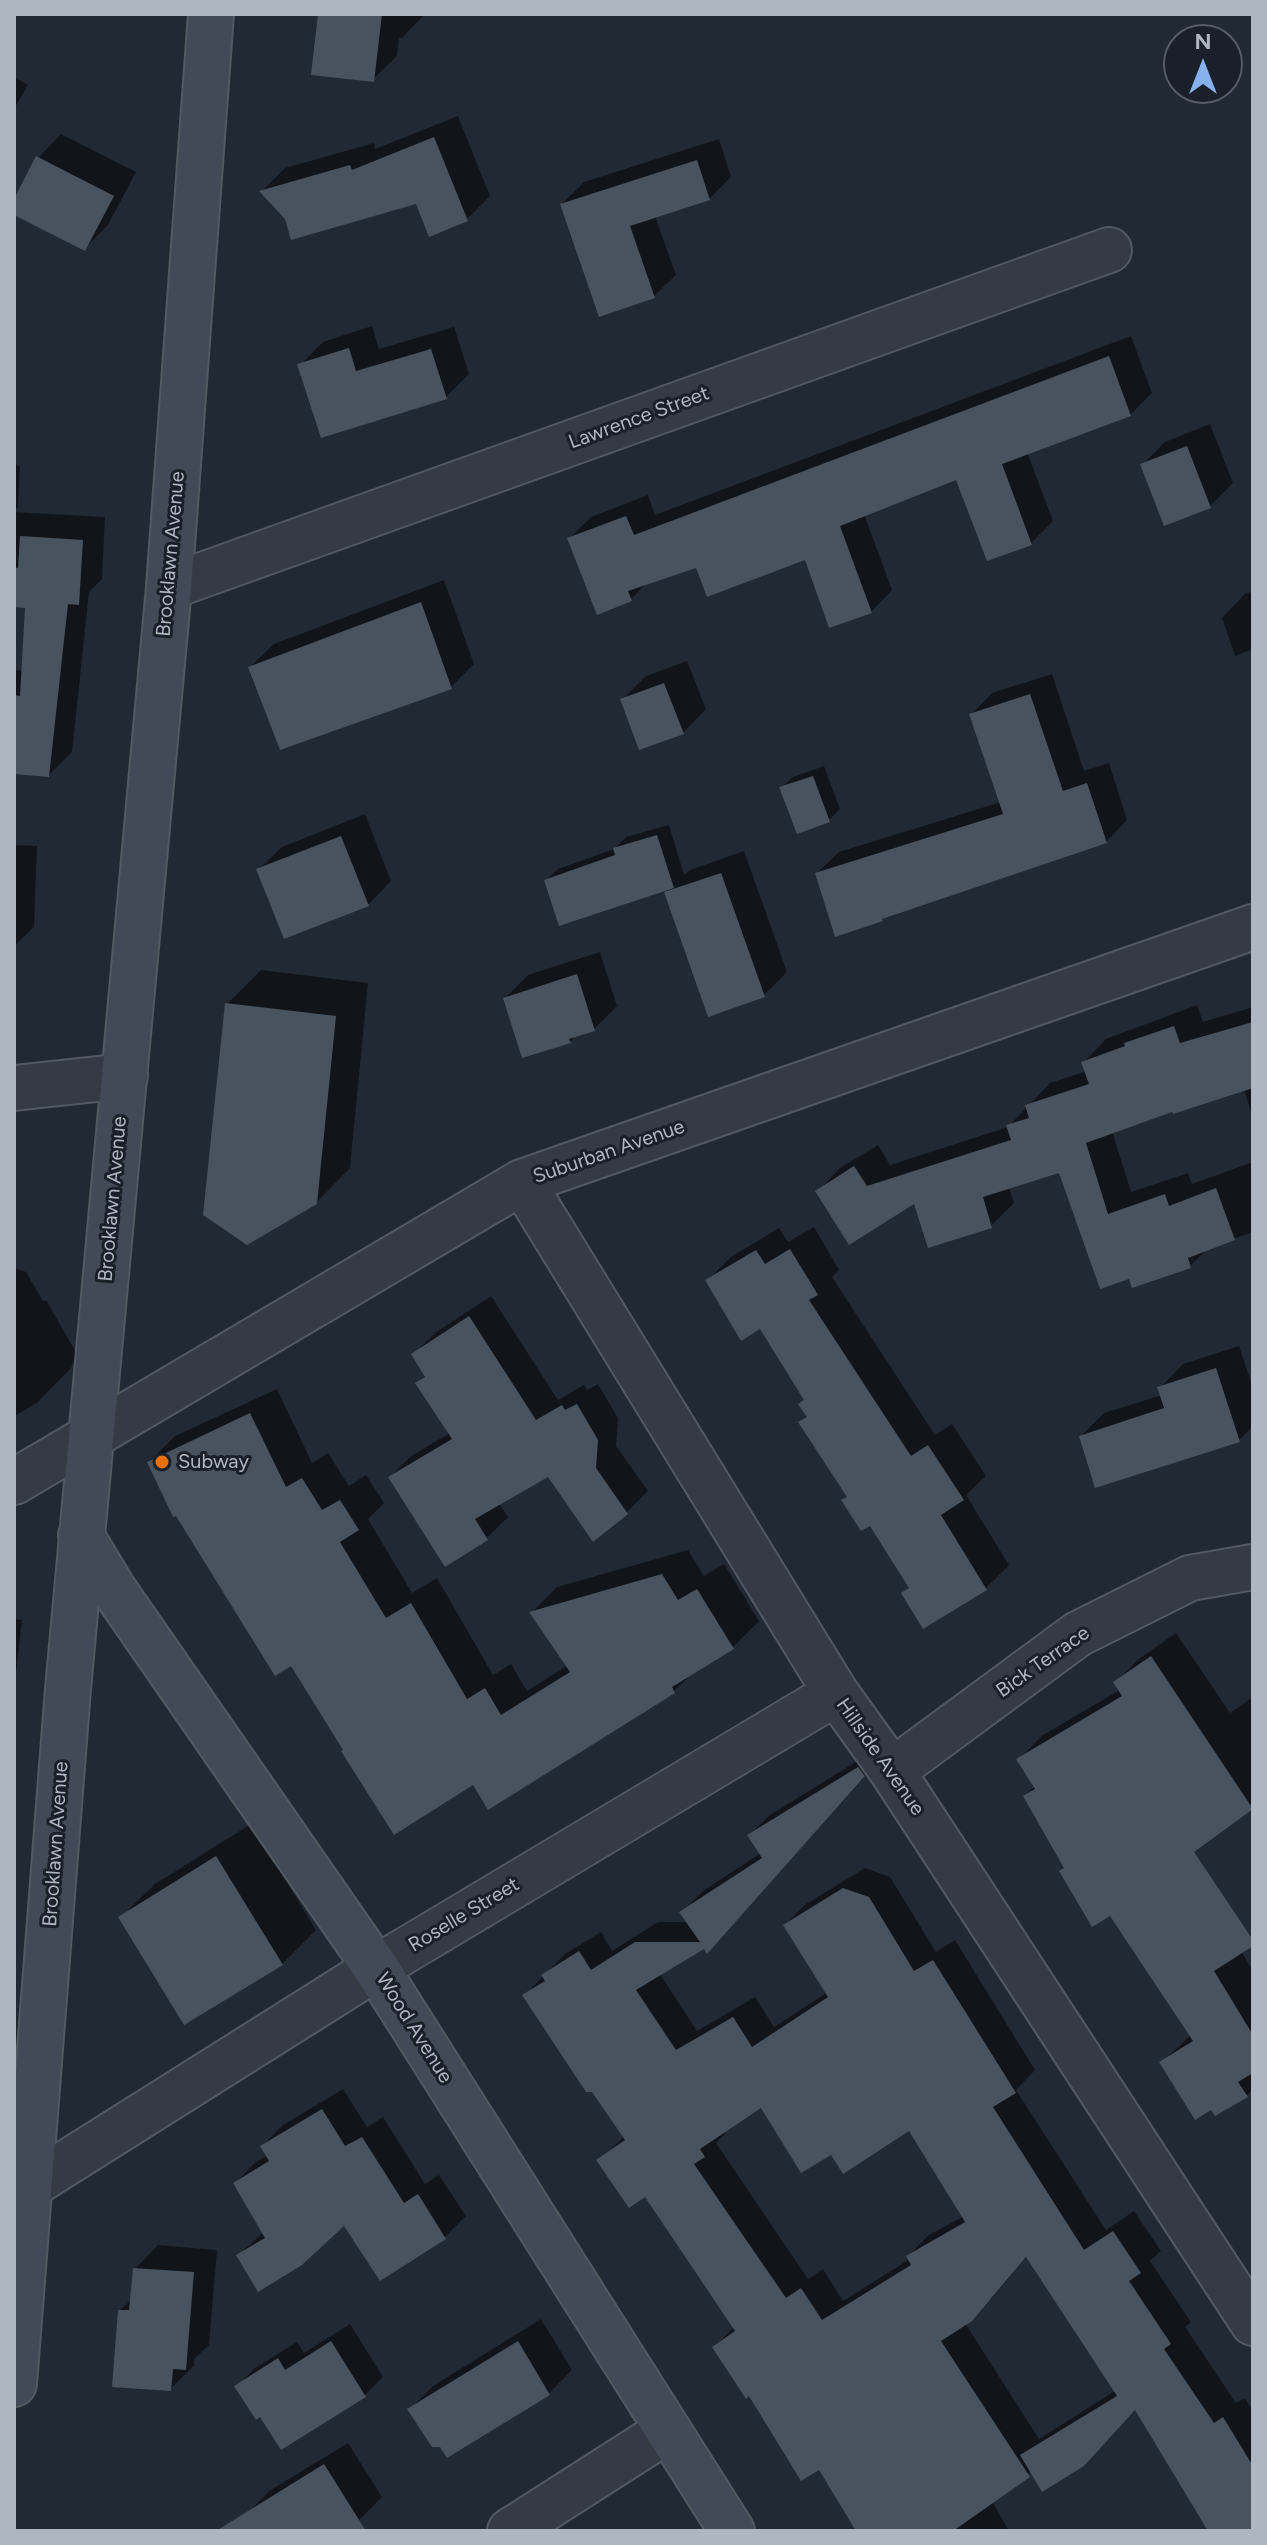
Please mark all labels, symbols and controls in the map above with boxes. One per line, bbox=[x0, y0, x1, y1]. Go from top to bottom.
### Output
north arrow bbox=[1163, 24, 1243, 104]
text: N bbox=[1194, 28, 1212, 55]
street label: Lawrence Street bbox=[566, 381, 712, 455]
street label: Brooklawn Avenue bbox=[152, 470, 190, 638]
street label: Brooklawn Avenue bbox=[94, 1115, 132, 1283]
street label: Suburban Avenue bbox=[530, 1115, 688, 1189]
place label: Subway bbox=[178, 1450, 249, 1474]
marker: Subway bbox=[153, 1453, 171, 1471]
street label: Bick Terrace bbox=[992, 1621, 1094, 1703]
street label: Hillside Avenue bbox=[831, 1694, 929, 1820]
street label: Brooklawn Avenue bbox=[38, 1760, 74, 1928]
street label: Roselle Street bbox=[404, 1873, 524, 1957]
street label: Wood Avenue bbox=[370, 1968, 458, 2088]

